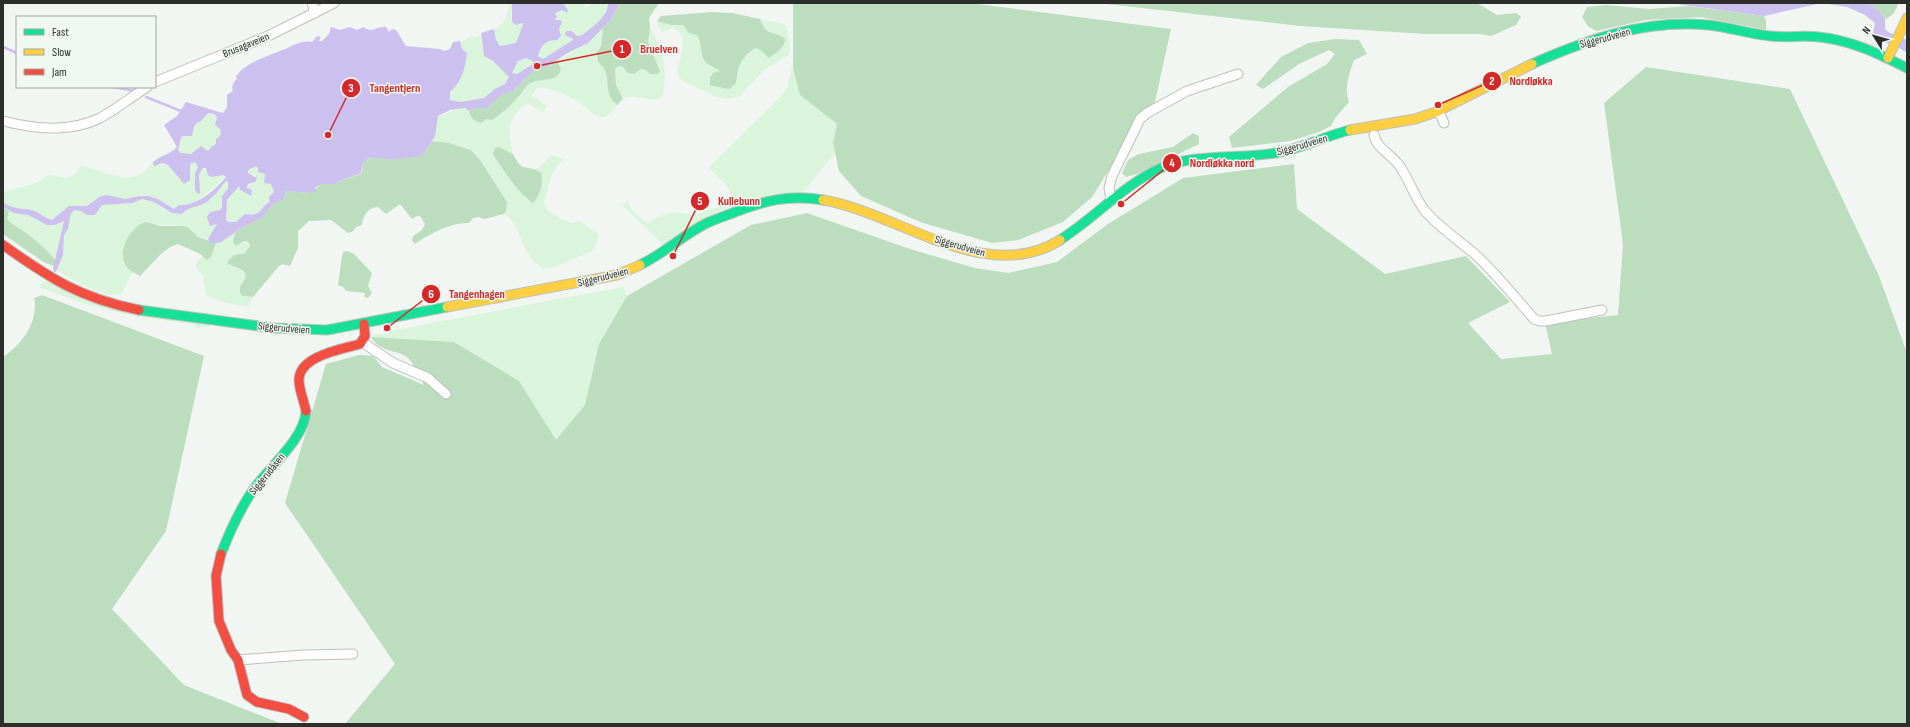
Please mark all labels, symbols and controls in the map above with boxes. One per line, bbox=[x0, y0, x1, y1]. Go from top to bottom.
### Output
legend bbox=[16, 16, 156, 88]
north arrow bbox=[1854, 16, 1894, 56]
text: N bbox=[1859, 24, 1873, 37]
text: Fast bbox=[52, 25, 69, 40]
street label: Siggerudveien bbox=[1578, 25, 1632, 51]
street label: Brusagaveien bbox=[221, 30, 271, 60]
callout: Bruelven bbox=[612, 37, 686, 61]
text: 1 bbox=[620, 42, 625, 57]
text: Bruelven bbox=[640, 42, 678, 57]
text: Slow bbox=[52, 45, 71, 60]
text: Jam bbox=[51, 65, 67, 80]
callout: Nordløkka bbox=[1482, 69, 1561, 93]
text: 2 bbox=[1489, 74, 1495, 89]
text: Nordløkka bbox=[1509, 74, 1553, 89]
callout: Tangentjern bbox=[341, 76, 428, 100]
text: 3 bbox=[348, 81, 354, 96]
text: Tangentjern bbox=[370, 81, 420, 96]
street label: Siggerudveien bbox=[1275, 132, 1329, 158]
callout: Nordløkka nord bbox=[1162, 151, 1262, 175]
text: 4 bbox=[1169, 156, 1175, 171]
text: Nordløkka nord bbox=[1190, 156, 1254, 171]
callout: Kullebunn bbox=[690, 189, 768, 213]
text: 5 bbox=[697, 194, 703, 209]
text: Kullebunn bbox=[718, 194, 760, 209]
street label: Siggerudveien bbox=[933, 233, 987, 259]
street label: Siggerudveien bbox=[576, 264, 630, 290]
callout: Tangenhagen bbox=[421, 282, 513, 306]
text: 6 bbox=[428, 287, 434, 302]
text: Tangenhagen bbox=[449, 287, 505, 302]
street label: Siggerudveien bbox=[258, 319, 311, 337]
street label: Siggerudåsen bbox=[246, 450, 288, 497]

